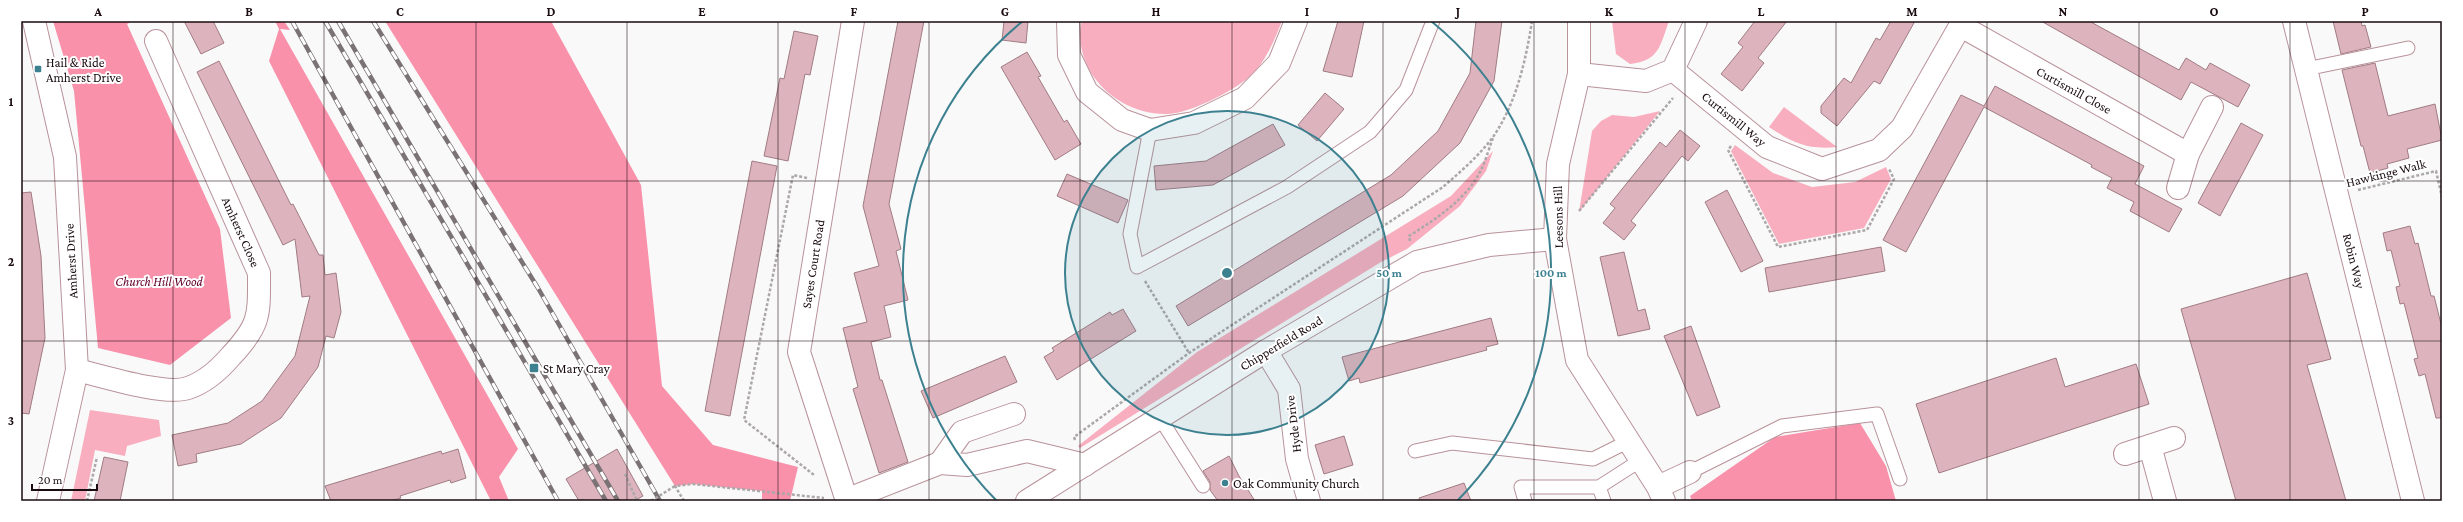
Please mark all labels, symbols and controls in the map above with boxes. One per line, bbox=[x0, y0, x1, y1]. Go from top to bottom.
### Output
text: A bbox=[93, 4, 102, 19]
text: B bbox=[245, 4, 253, 19]
text: C bbox=[396, 4, 404, 19]
text: D bbox=[547, 4, 556, 19]
text: E bbox=[698, 4, 706, 19]
text: F bbox=[851, 4, 858, 19]
text: G bbox=[1001, 4, 1009, 19]
text: H bbox=[1152, 4, 1161, 19]
text: I bbox=[1305, 4, 1309, 19]
text: J bbox=[1454, 4, 1460, 19]
text: K bbox=[1605, 4, 1614, 19]
text: L bbox=[1758, 4, 1765, 19]
text: M bbox=[1906, 4, 1918, 19]
text: N bbox=[2059, 4, 2068, 19]
text: O bbox=[2210, 4, 2219, 19]
text: P bbox=[2361, 4, 2369, 19]
place label: Hail & Ride Amherst Drive bbox=[46, 55, 121, 85]
street label: Curtismill Close bbox=[2034, 63, 2114, 117]
marker: Hail & Ride Amherst Drive bbox=[33, 64, 43, 74]
street label: Curtismill Way bbox=[1699, 89, 1770, 150]
text: 1 bbox=[9, 94, 14, 109]
street label: Hawkinge Walk bbox=[2344, 156, 2428, 190]
street label: Leesons Hill bbox=[1550, 185, 1566, 249]
street label: Amherst Close bbox=[219, 195, 263, 270]
street label: Sayes Court Road bbox=[799, 218, 827, 310]
street label: Amherst Drive bbox=[62, 223, 80, 299]
street label: Robin Way bbox=[2340, 232, 2368, 291]
text: 2 bbox=[8, 254, 15, 269]
centre of rings bbox=[1220, 266, 1234, 280]
text: 50 m bbox=[1376, 266, 1403, 280]
text: 100 m bbox=[1535, 266, 1568, 280]
park label: Church Hill Wood bbox=[115, 274, 204, 289]
street label: Chipperfield Road bbox=[1237, 312, 1325, 374]
place label: St Mary Cray bbox=[543, 361, 611, 376]
marker: St Mary Cray bbox=[528, 362, 540, 374]
street label: Hyde Drive bbox=[1282, 394, 1304, 454]
text: 3 bbox=[8, 413, 14, 428]
scale bar bbox=[32, 466, 97, 492]
text: 20 m bbox=[38, 473, 63, 487]
place label: Oak Community Church bbox=[1233, 476, 1359, 491]
marker: Oak Community Church bbox=[1220, 478, 1230, 488]

